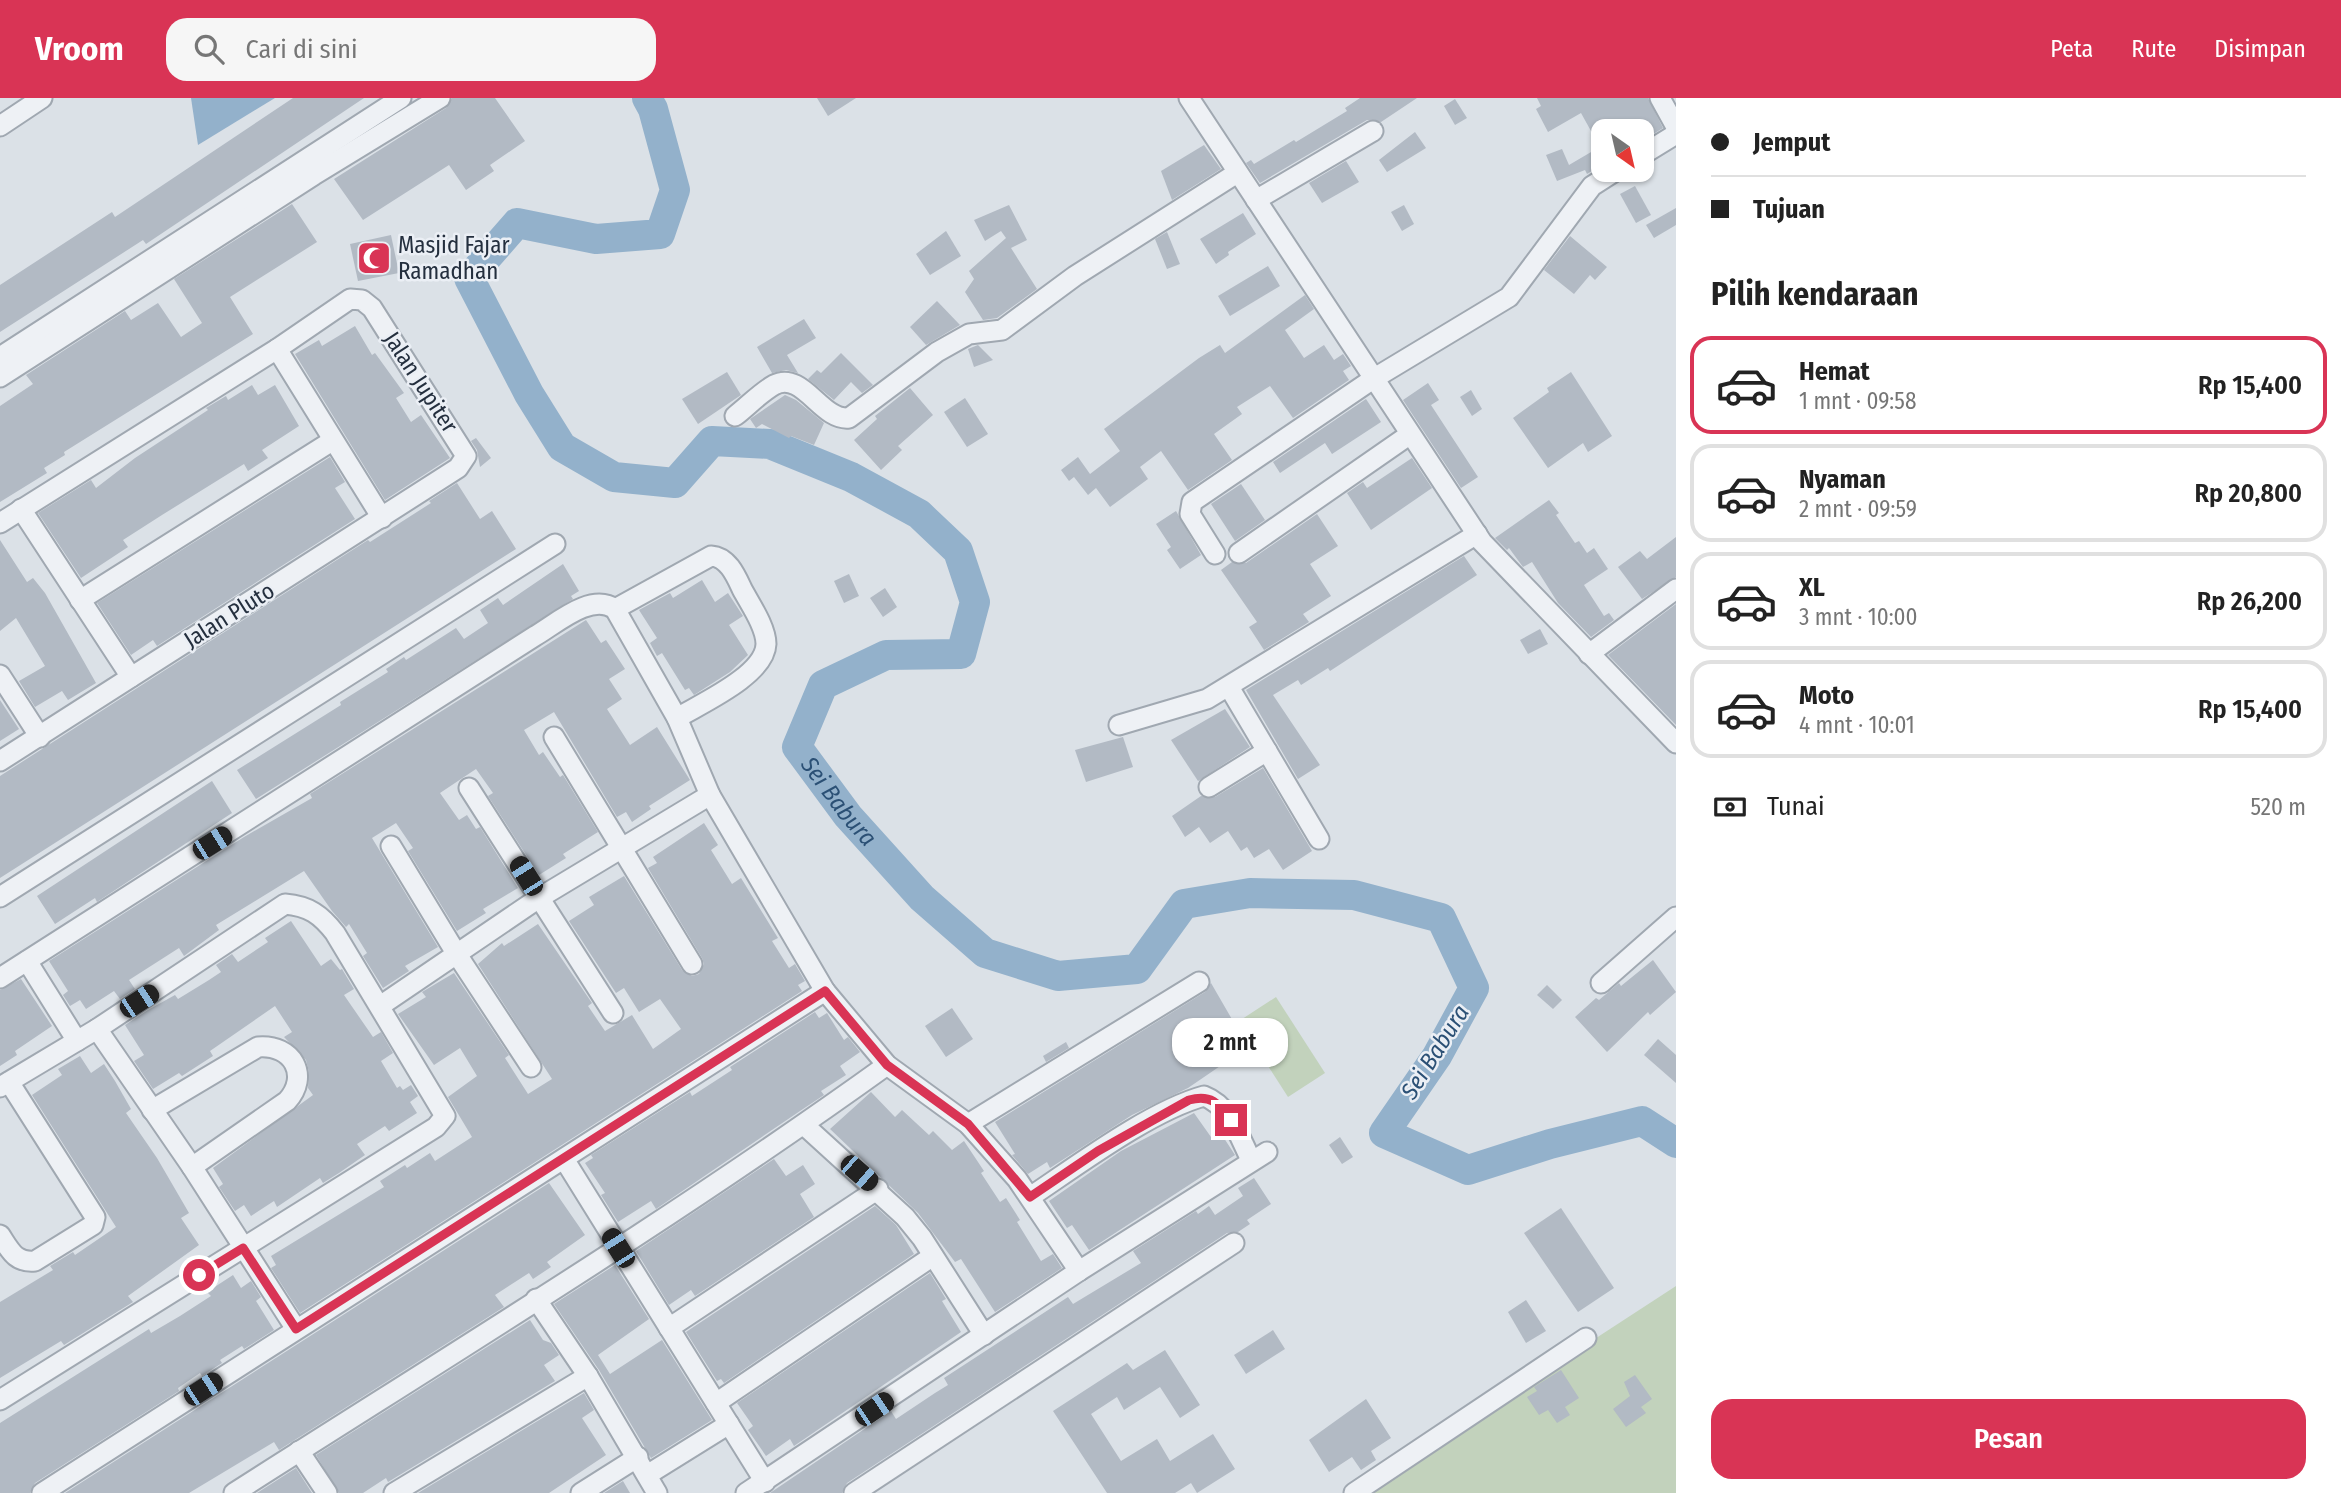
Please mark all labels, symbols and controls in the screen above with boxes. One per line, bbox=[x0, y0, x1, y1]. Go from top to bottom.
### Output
search box bbox=[166, 18, 656, 81]
text: Vroom bbox=[35, 29, 124, 69]
icon: search bbox=[190, 30, 228, 68]
text: Cari di sini bbox=[246, 34, 358, 65]
text: Peta bbox=[2050, 35, 2093, 63]
text: Rute bbox=[2131, 35, 2176, 63]
text: Disimpan bbox=[2214, 35, 2306, 63]
north arrow bbox=[1591, 119, 1654, 182]
map controls bbox=[1591, 119, 1654, 182]
text: Jemput bbox=[1753, 127, 1830, 158]
text: Tujuan bbox=[1753, 194, 1825, 225]
place label: Masjid Fajar Ramadhan bbox=[398, 231, 509, 285]
mosque icon: Masjid Fajar Ramadhan bbox=[355, 239, 393, 277]
text: Pilih kendaraan bbox=[1711, 275, 1919, 313]
street label: Jalan Jupiter bbox=[378, 326, 464, 438]
icon: car bbox=[1715, 354, 1778, 417]
text: Hemat bbox=[1799, 356, 1870, 387]
text: Rp 15,400 bbox=[2198, 370, 2302, 401]
text: 1 mnt · 09:58 bbox=[1799, 387, 1916, 415]
icon: car bbox=[1715, 462, 1778, 525]
text: Nyaman bbox=[1799, 464, 1886, 495]
text: Rp 20,800 bbox=[2194, 478, 2302, 509]
text: 2 mnt · 09:59 bbox=[1799, 495, 1917, 523]
icon: car bbox=[1715, 570, 1778, 633]
text: XL bbox=[1799, 572, 1825, 603]
street label: Jalan Pluto bbox=[179, 576, 279, 654]
text: Rp 26,200 bbox=[2197, 586, 2302, 617]
text: 3 mnt · 10:00 bbox=[1799, 603, 1918, 631]
icon: car bbox=[1715, 678, 1778, 741]
text: Moto bbox=[1799, 680, 1854, 711]
text: Rp 15,400 bbox=[2198, 694, 2302, 725]
text: 4 mnt · 10:01 bbox=[1799, 711, 1915, 739]
water label: Sei Babura bbox=[795, 751, 882, 852]
icon: cash bbox=[1711, 788, 1749, 826]
text: Tunai bbox=[1767, 791, 1825, 822]
text: 520 m bbox=[2250, 793, 2306, 821]
car bbox=[189, 823, 236, 863]
car bbox=[506, 853, 547, 899]
car bbox=[116, 981, 163, 1021]
water label: Sei Babura bbox=[1395, 1000, 1475, 1105]
callout: 2 mnt bbox=[1173, 1018, 1289, 1068]
text: 2 mnt bbox=[1203, 1028, 1257, 1056]
route end bbox=[1215, 1104, 1247, 1136]
car bbox=[837, 1151, 882, 1195]
car bbox=[598, 1225, 639, 1271]
route start bbox=[183, 1259, 215, 1291]
car bbox=[180, 1369, 227, 1409]
car bbox=[851, 1389, 898, 1429]
button: Pesan bbox=[1711, 1399, 2306, 1479]

